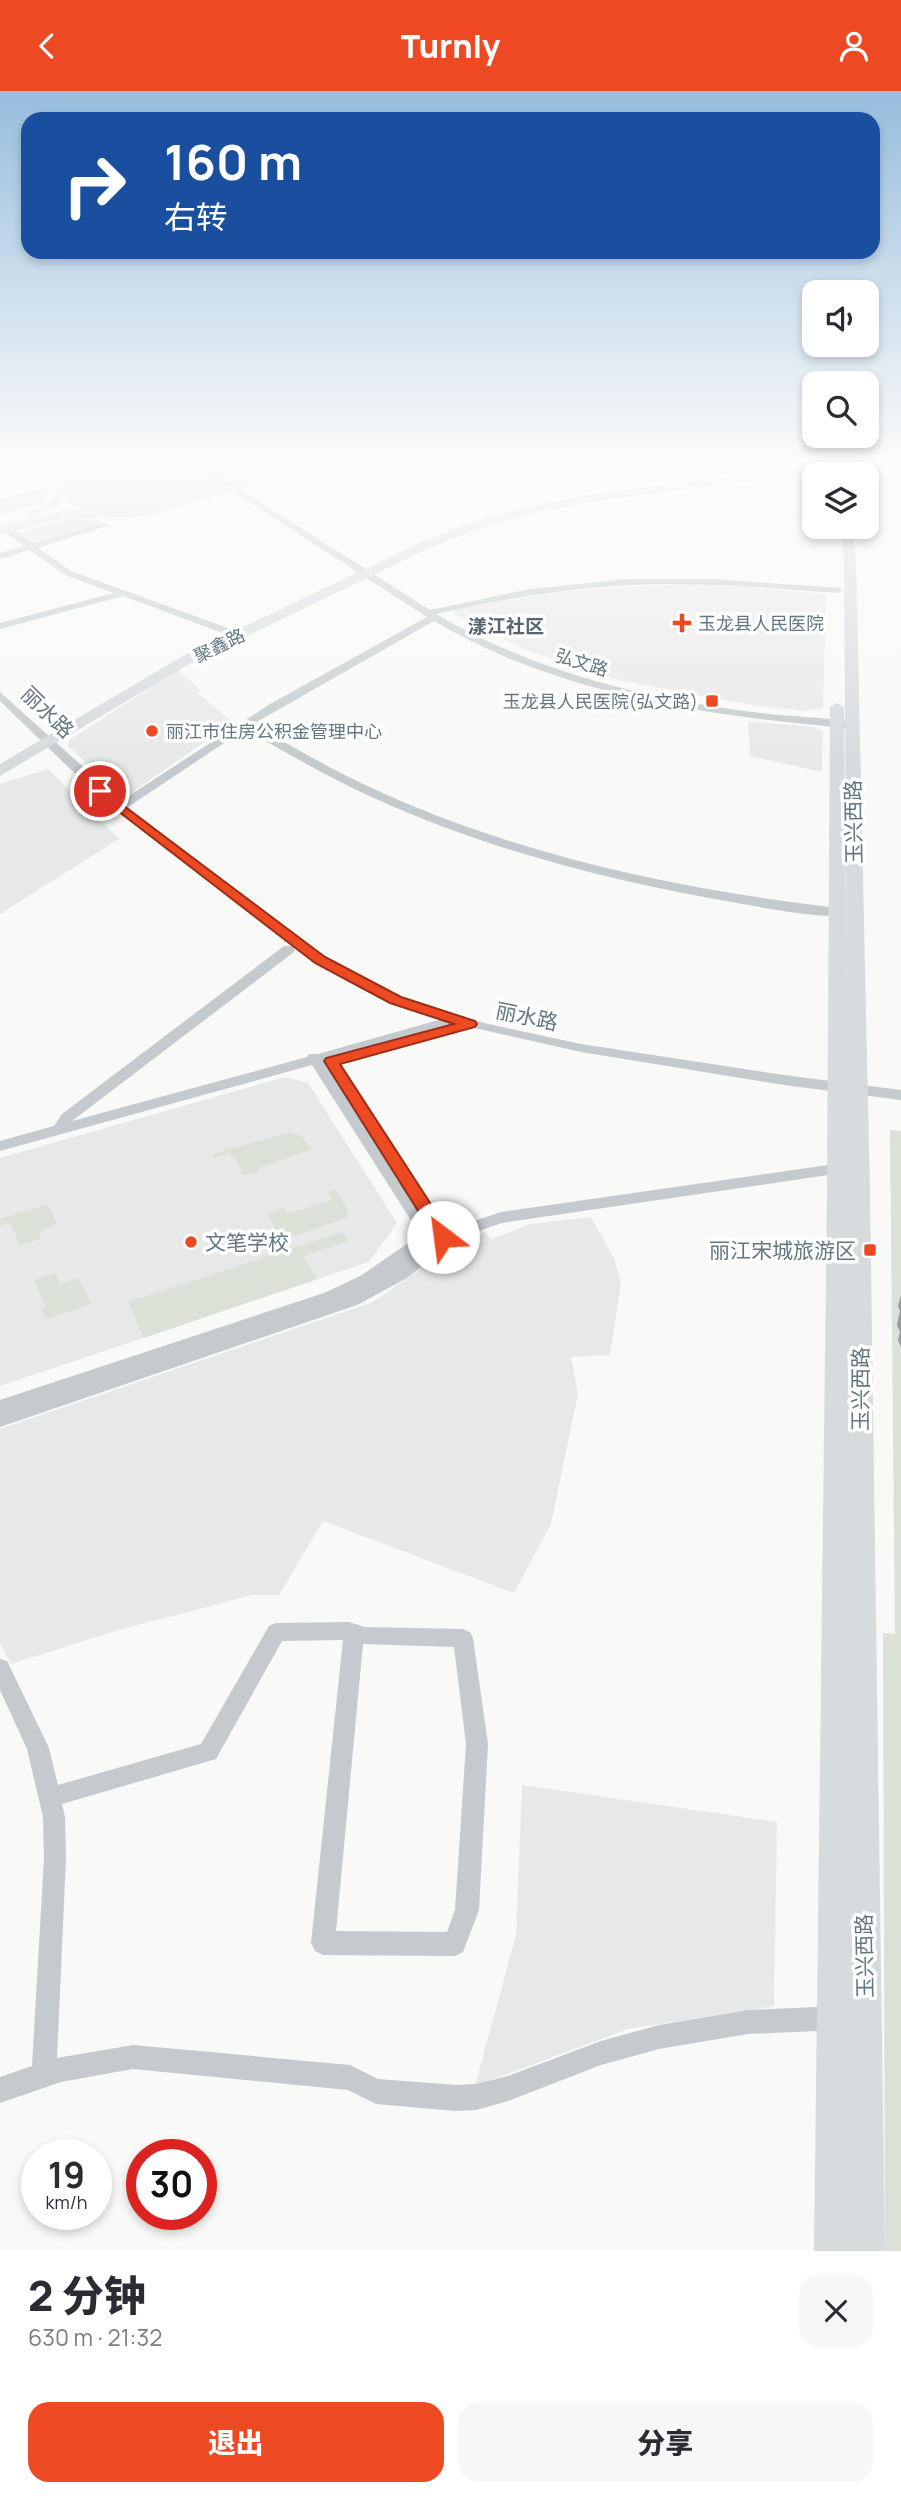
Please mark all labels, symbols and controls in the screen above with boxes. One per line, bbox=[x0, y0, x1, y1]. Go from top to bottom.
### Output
text: Turnly bbox=[401, 24, 500, 68]
icon: back bbox=[28, 27, 66, 65]
icon: person bbox=[835, 27, 873, 65]
text: 160 m bbox=[164, 128, 302, 195]
icon: right bbox=[49, 140, 140, 231]
text: 右转 bbox=[164, 195, 228, 239]
map controls bbox=[802, 280, 879, 539]
button: sound bbox=[802, 280, 879, 357]
button: search bbox=[802, 371, 879, 448]
button: layers bbox=[802, 462, 879, 539]
place label: 玉龙县人民医院 bbox=[698, 611, 824, 635]
district label: 漾江社区 bbox=[468, 613, 544, 639]
marker: 玉龙县人民医院 bbox=[672, 613, 692, 633]
street label: 聚鑫路 bbox=[189, 622, 249, 668]
street label: 弘文路 bbox=[553, 643, 611, 681]
street label: 丽水路 bbox=[16, 680, 80, 744]
place label: 玉龙县人民医院(弘文路) bbox=[503, 689, 698, 713]
marker: 玉龙县人民医院(弘文路) bbox=[704, 693, 720, 709]
place label: 丽江市住房公积金管理中心 bbox=[166, 719, 382, 743]
marker: 丽江市住房公积金管理中心 bbox=[144, 723, 160, 739]
pin bbox=[70, 761, 130, 821]
icon: arrive bbox=[81, 772, 119, 810]
street label: 玉兴西路 bbox=[838, 780, 868, 864]
street label: 丽水路 bbox=[493, 996, 561, 1036]
position arrow bbox=[406, 1200, 480, 1274]
place label: 文笔学校 bbox=[205, 1228, 289, 1256]
marker: 文笔学校 bbox=[183, 1234, 199, 1250]
place label: 丽江宋城旅游区 bbox=[709, 1236, 856, 1264]
marker: 丽江宋城旅游区 bbox=[862, 1242, 878, 1258]
street label: 玉兴西路 bbox=[846, 1347, 874, 1431]
street label: 玉兴西路 bbox=[849, 1914, 879, 1998]
speed limit sign: 30 bbox=[126, 2139, 217, 2230]
text: 19 bbox=[48, 2151, 85, 2199]
text: km/h bbox=[46, 2190, 87, 2214]
text: 2 分钟 bbox=[28, 2266, 146, 2324]
button: close bbox=[799, 2274, 873, 2348]
text: 630 m · 21:32 bbox=[28, 2321, 162, 2353]
button: 退出 bbox=[28, 2402, 444, 2482]
button: 分享 bbox=[458, 2402, 873, 2482]

